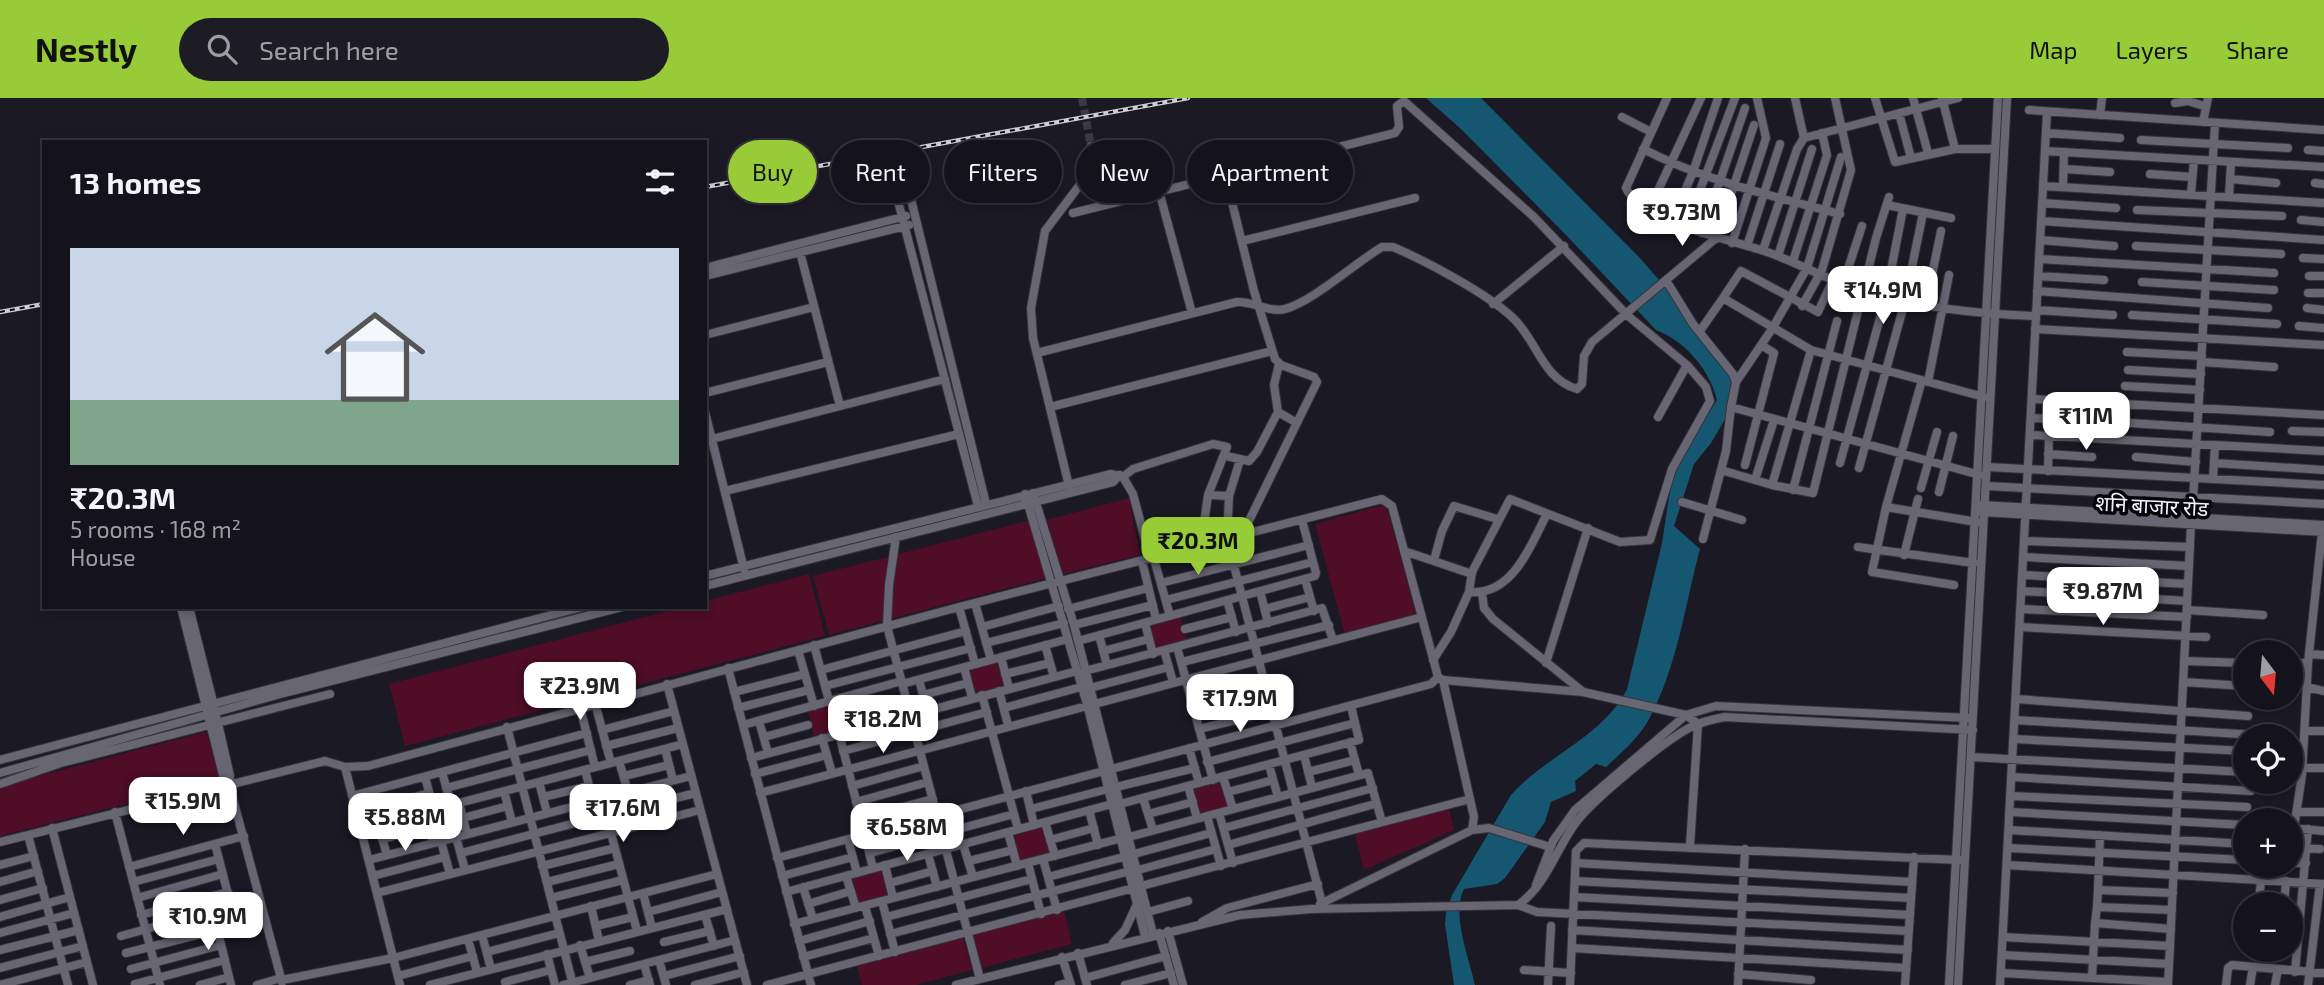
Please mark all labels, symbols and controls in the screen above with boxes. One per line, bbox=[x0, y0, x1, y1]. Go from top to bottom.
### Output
search box bbox=[179, 18, 669, 81]
text: Nestly bbox=[35, 29, 137, 69]
icon: search bbox=[203, 30, 241, 68]
text: Search here bbox=[259, 34, 399, 65]
text: Map bbox=[2029, 35, 2077, 64]
text: Layers bbox=[2115, 35, 2188, 64]
text: Share bbox=[2226, 35, 2289, 64]
chip: Buy bbox=[728, 140, 817, 203]
chip: Rent bbox=[831, 140, 930, 203]
chip: Filters bbox=[944, 140, 1062, 203]
chip: New bbox=[1076, 140, 1173, 203]
chip: Apartment bbox=[1187, 140, 1353, 203]
icon: filters bbox=[641, 163, 679, 201]
text: 13 homes bbox=[70, 164, 201, 200]
pin: ₹9.73M bbox=[1625, 188, 1739, 248]
text: ₹9.73M bbox=[1643, 197, 1721, 225]
pin: ₹14.9M bbox=[1826, 266, 1940, 326]
text: ₹14.9M bbox=[1844, 275, 1922, 303]
icon: home bbox=[312, 294, 438, 420]
pin: ₹11M bbox=[2045, 392, 2127, 452]
text: ₹11M bbox=[2059, 401, 2113, 429]
text: ₹20.3M bbox=[70, 479, 176, 515]
street label: शनि बाजार रोड bbox=[2095, 490, 2210, 520]
text: 5 rooms · 168 m² bbox=[70, 515, 241, 543]
pin: ₹20.3M bbox=[1141, 518, 1255, 577]
text: ₹20.3M bbox=[1157, 526, 1239, 554]
text: House bbox=[70, 543, 136, 571]
pin: ₹9.87M bbox=[2046, 568, 2160, 627]
text: ₹9.87M bbox=[2063, 576, 2143, 604]
north arrow bbox=[2233, 640, 2303, 710]
map controls bbox=[2233, 640, 2303, 962]
pin: ₹23.9M bbox=[523, 662, 637, 722]
text: ₹23.9M bbox=[540, 671, 620, 699]
pin: ₹17.9M bbox=[1183, 674, 1297, 734]
text: ₹17.9M bbox=[1203, 683, 1277, 711]
pin: ₹18.2M bbox=[826, 696, 940, 755]
text: ₹18.2M bbox=[844, 704, 922, 732]
button: locate bbox=[2233, 724, 2303, 794]
pin: ₹15.9M bbox=[126, 778, 240, 837]
pin: ₹17.6M bbox=[566, 784, 680, 844]
text: ₹15.9M bbox=[145, 786, 221, 814]
text: ₹17.6M bbox=[586, 793, 660, 821]
pin: ₹5.88M bbox=[348, 794, 462, 853]
text: ₹5.88M bbox=[364, 802, 446, 830]
pin: ₹6.58M bbox=[850, 804, 964, 863]
button: + bbox=[2233, 808, 2303, 878]
text: ₹6.58M bbox=[867, 812, 947, 840]
pin: ₹10.9M bbox=[151, 892, 265, 952]
button: − bbox=[2233, 892, 2303, 962]
text: ₹10.9M bbox=[169, 901, 247, 929]

